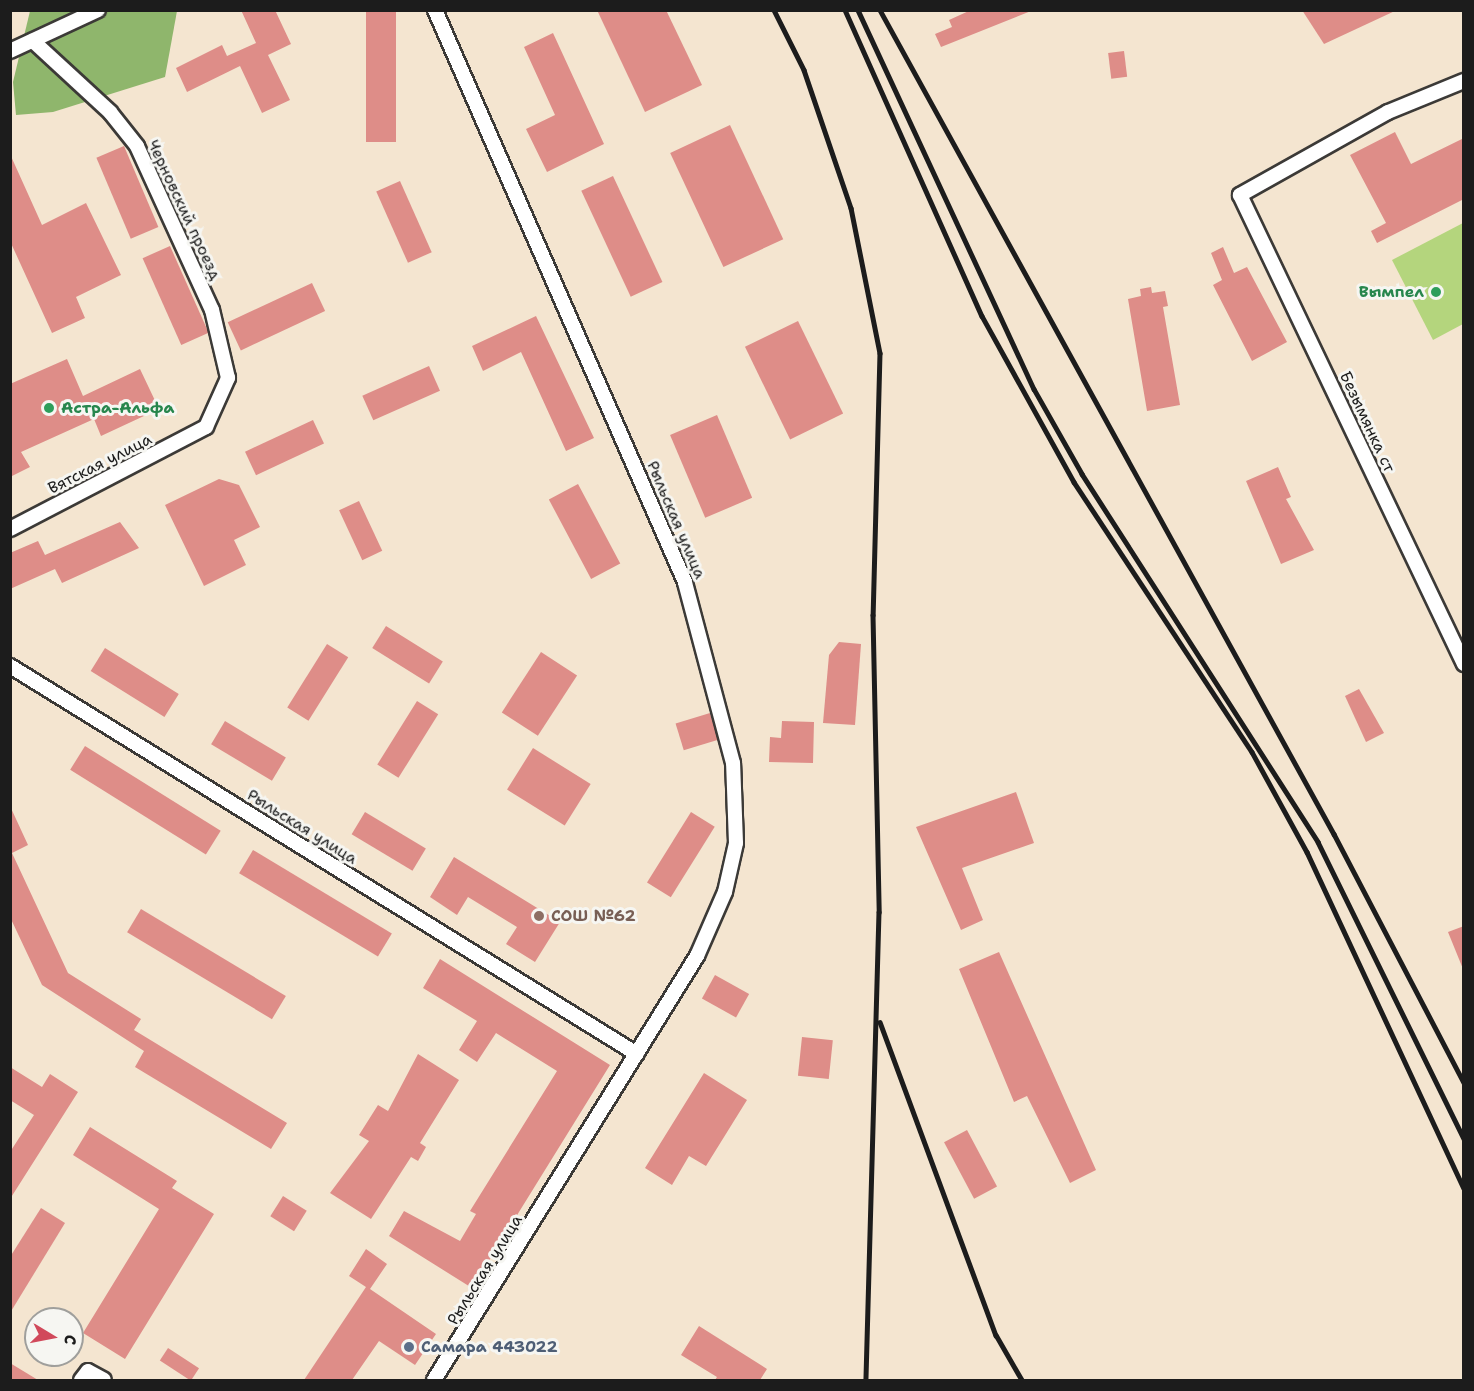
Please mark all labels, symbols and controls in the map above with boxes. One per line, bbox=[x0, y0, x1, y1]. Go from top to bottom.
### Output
street label: Черновский проезд bbox=[143, 137, 225, 283]
place label: Вымпел bbox=[1359, 282, 1424, 302]
marker: Вымпел bbox=[1429, 285, 1443, 299]
street label: Безымянка ст bbox=[1335, 369, 1399, 475]
place label: Астра-Альфа bbox=[61, 398, 174, 418]
marker: Астра-Альфа bbox=[42, 401, 56, 415]
street label: Вятская улица bbox=[45, 430, 155, 498]
street label: Рыльская улица bbox=[643, 458, 709, 582]
street label: Рыльская улица bbox=[243, 785, 361, 869]
place label: СОШ №62 bbox=[551, 906, 636, 926]
marker: СОШ №62 bbox=[532, 909, 546, 923]
street label: Рыльская улица bbox=[443, 1211, 527, 1329]
north arrow bbox=[24, 1307, 84, 1367]
text: С bbox=[59, 1333, 81, 1347]
place label: Самара 443022 bbox=[421, 1337, 558, 1357]
marker: Самара 443022 bbox=[402, 1340, 416, 1354]

